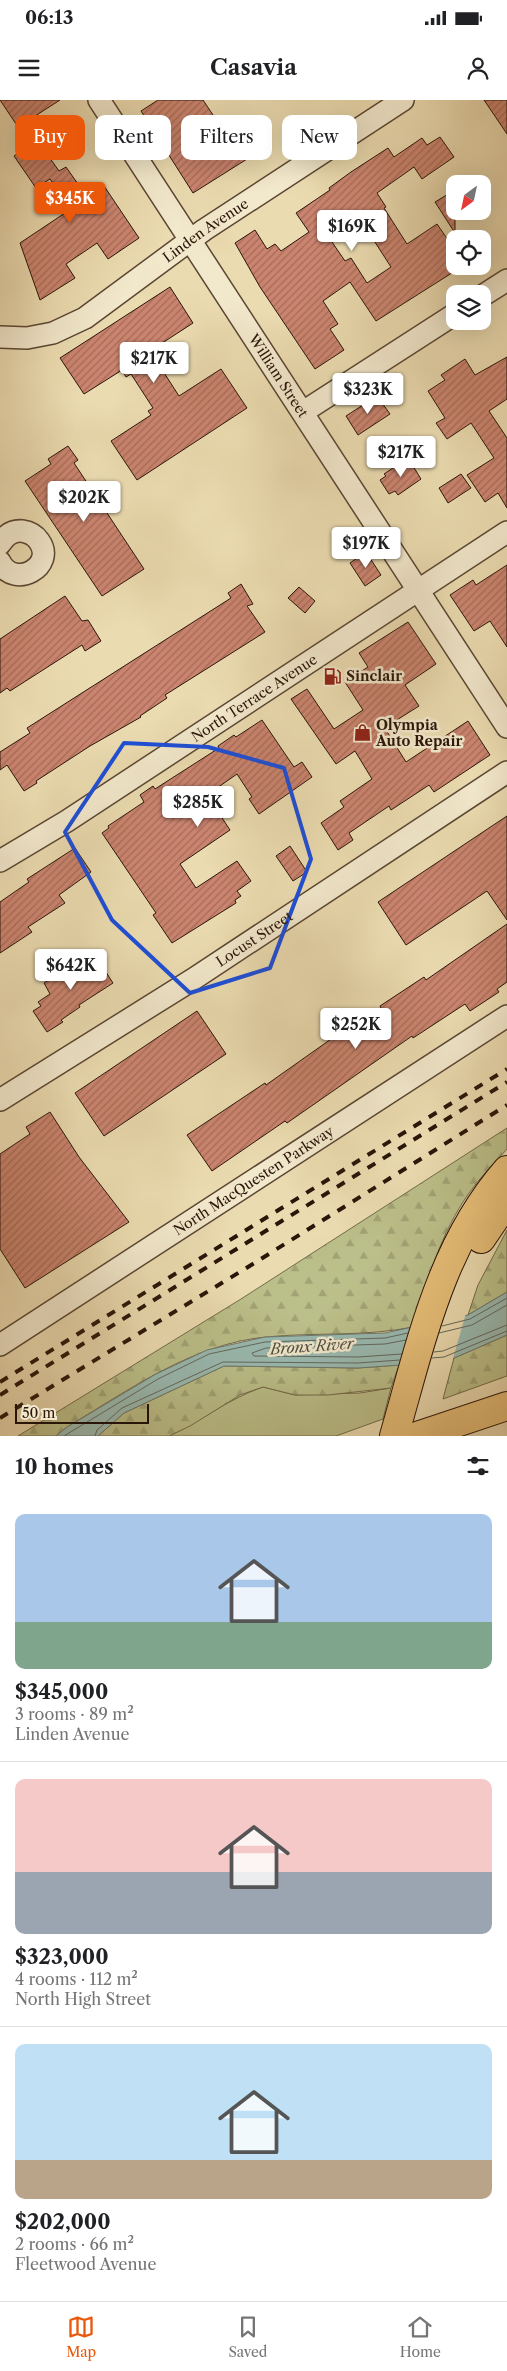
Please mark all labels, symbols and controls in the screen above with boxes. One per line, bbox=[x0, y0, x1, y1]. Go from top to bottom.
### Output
text: 06:13 bbox=[25, 6, 73, 29]
icon: menu bbox=[15, 54, 43, 82]
text: Casavia bbox=[210, 54, 297, 81]
icon: person bbox=[464, 54, 492, 82]
chip: Buy bbox=[15, 115, 85, 160]
chip: Rent bbox=[95, 115, 171, 160]
chip: Filters bbox=[181, 115, 272, 160]
chip: New bbox=[282, 115, 357, 160]
north arrow bbox=[446, 175, 491, 220]
map controls bbox=[446, 175, 491, 330]
pin: $345K bbox=[35, 182, 105, 224]
text: $345K bbox=[45, 188, 95, 208]
street label: Linden Avenue bbox=[159, 194, 252, 266]
pin: $169K bbox=[317, 210, 387, 252]
text: $169K bbox=[328, 216, 376, 236]
button: locate bbox=[446, 230, 491, 275]
button: layers bbox=[446, 285, 491, 330]
street label: William Street bbox=[244, 330, 312, 421]
pin: $217K bbox=[119, 342, 189, 384]
text: $217K bbox=[131, 348, 177, 368]
pin: $323K bbox=[333, 372, 403, 415]
text: $323K bbox=[343, 379, 393, 399]
pin: $217K bbox=[366, 436, 436, 478]
text: $217K bbox=[378, 442, 424, 462]
pin: $202K bbox=[49, 480, 119, 523]
text: $202K bbox=[59, 487, 109, 507]
pin: $197K bbox=[331, 526, 401, 569]
text: $197K bbox=[343, 533, 389, 553]
street label: North Terrace Avenue bbox=[188, 650, 321, 746]
fuel station icon: Sinclair bbox=[322, 666, 342, 686]
place label: Sinclair bbox=[346, 667, 402, 685]
place label: Olympia Auto Repair bbox=[375, 716, 462, 750]
shop icon: Olympia Auto Repair bbox=[352, 723, 372, 743]
pin: $285K bbox=[163, 786, 233, 828]
text: $285K bbox=[173, 792, 223, 812]
street label: Locust Street bbox=[212, 907, 296, 971]
pin: $642K bbox=[36, 948, 106, 991]
text: $642K bbox=[46, 955, 96, 975]
pin: $252K bbox=[321, 1008, 391, 1050]
text: $252K bbox=[331, 1014, 381, 1034]
street label: North MacQuesten Parkway bbox=[170, 1122, 337, 1239]
water label: Bronx River bbox=[268, 1334, 356, 1358]
scale bar bbox=[15, 1401, 149, 1424]
text: 50 m bbox=[22, 1404, 55, 1422]
icon: filters bbox=[464, 1452, 492, 1480]
text: 10 homes bbox=[15, 1454, 114, 1479]
icon: home bbox=[209, 1546, 299, 1636]
text: $345,000 bbox=[15, 1679, 108, 1704]
text: 3 rooms · 89 m² bbox=[15, 1704, 134, 1724]
text: Linden Avenue bbox=[15, 1724, 130, 1744]
icon: home bbox=[209, 1812, 299, 1902]
text: $323,000 bbox=[15, 1944, 109, 1969]
text: 4 rooms · 112 m² bbox=[15, 1969, 138, 1989]
text: North High Street bbox=[15, 1989, 151, 2009]
icon: home bbox=[209, 2077, 299, 2167]
text: $202,000 bbox=[15, 2209, 111, 2234]
text: 2 rooms · 66 m² bbox=[15, 2234, 134, 2254]
text: Fleetwood Avenue bbox=[15, 2254, 156, 2274]
tab: Map bbox=[66, 2313, 96, 2361]
tab: Saved bbox=[229, 2313, 267, 2361]
tab: Home bbox=[400, 2313, 441, 2361]

